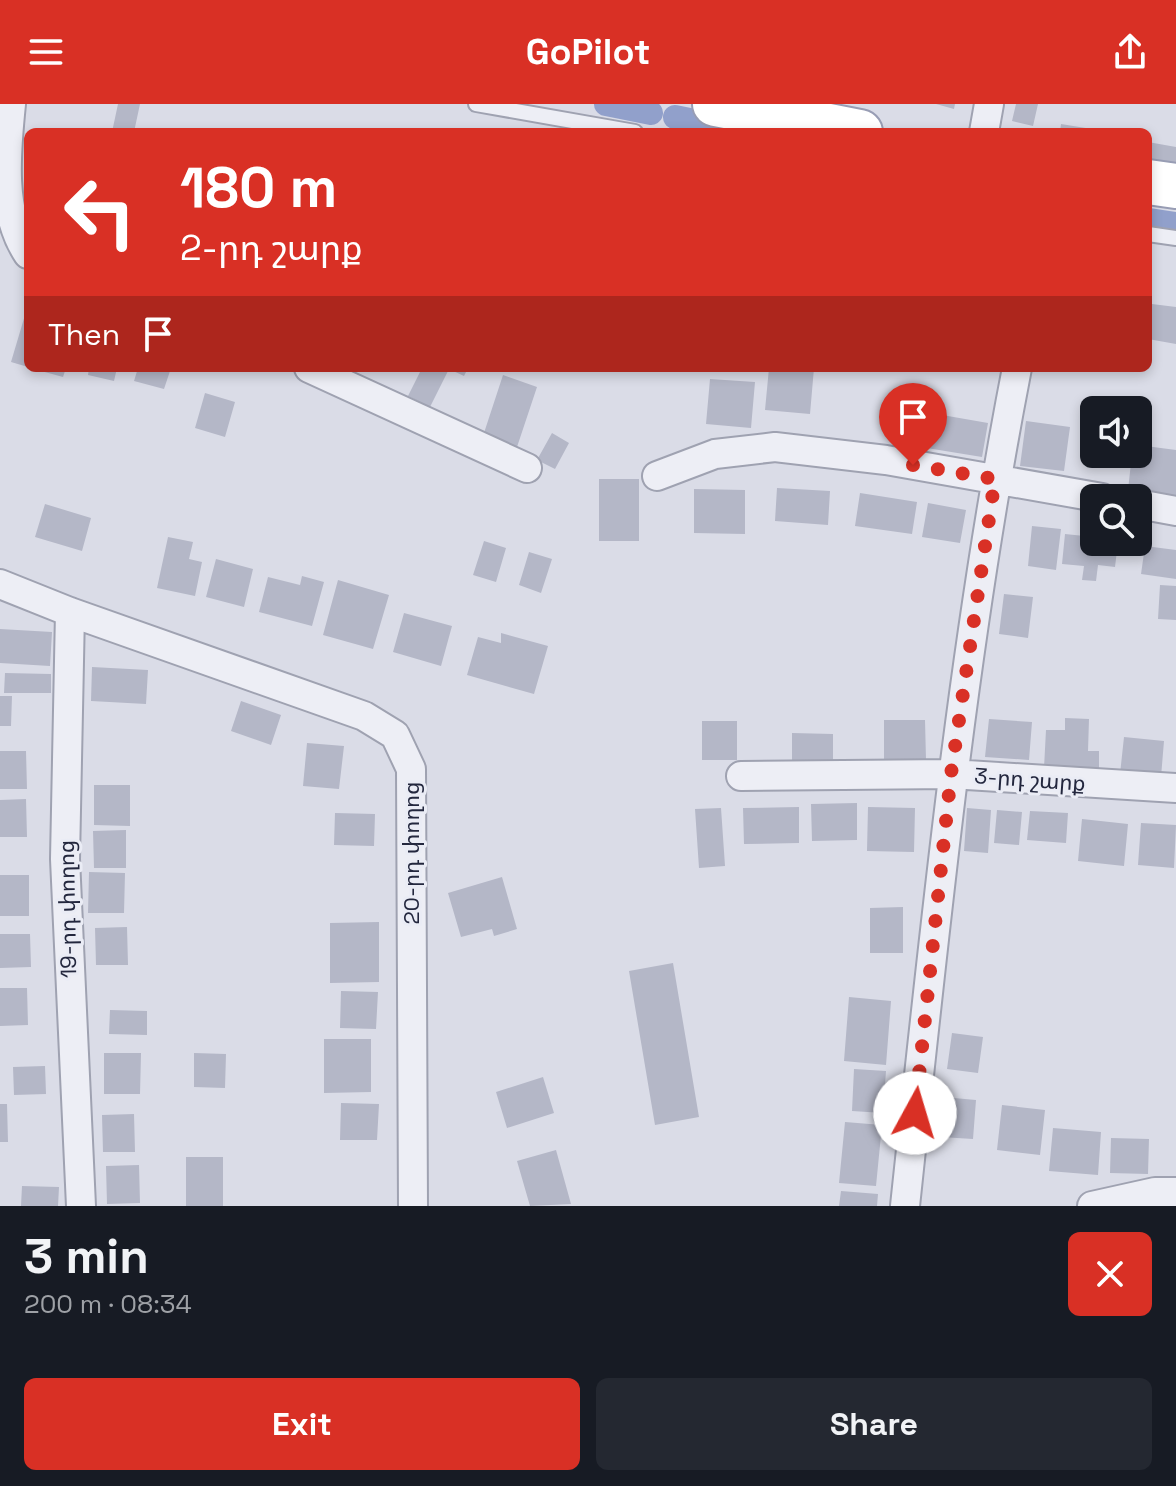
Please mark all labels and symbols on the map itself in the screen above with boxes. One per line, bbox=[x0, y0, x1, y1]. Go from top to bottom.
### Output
pin bbox=[879, 383, 947, 465]
street label: 3-րդ շարք bbox=[973, 761, 1087, 797]
street label: 20-րդ փողոց bbox=[397, 782, 425, 924]
street label: 19-րդ փողոց bbox=[52, 840, 82, 978]
position arrow bbox=[873, 1071, 957, 1155]

